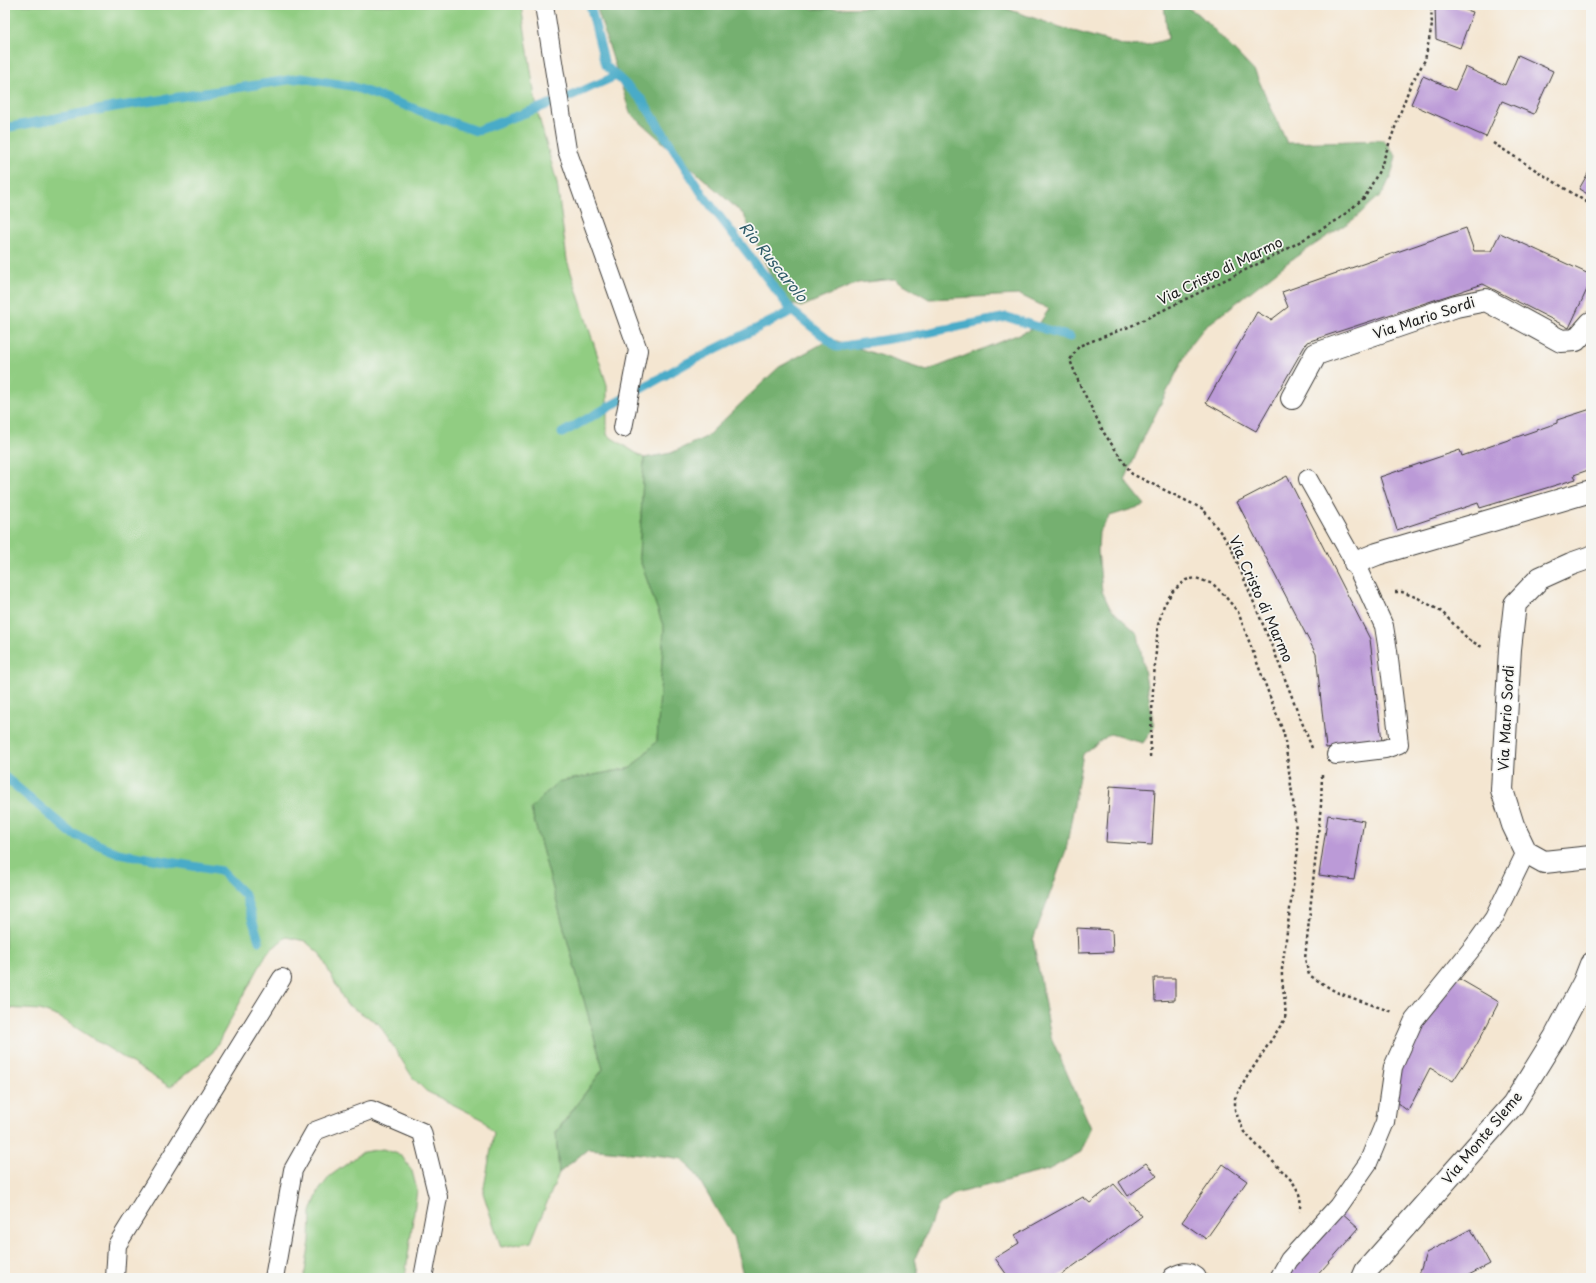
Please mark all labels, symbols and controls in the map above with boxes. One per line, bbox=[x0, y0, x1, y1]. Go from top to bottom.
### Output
water label: Rio Ruscarolo bbox=[735, 216, 815, 307]
street label: Via Cristo di Marmo bbox=[1154, 231, 1286, 310]
street label: Via Mario Sordi bbox=[1370, 291, 1478, 344]
street label: Via Cristo di Marmo bbox=[1224, 532, 1299, 666]
street label: Via Mario Sordi bbox=[1492, 664, 1519, 772]
street label: Via Monte Sleme bbox=[1436, 1086, 1527, 1189]

